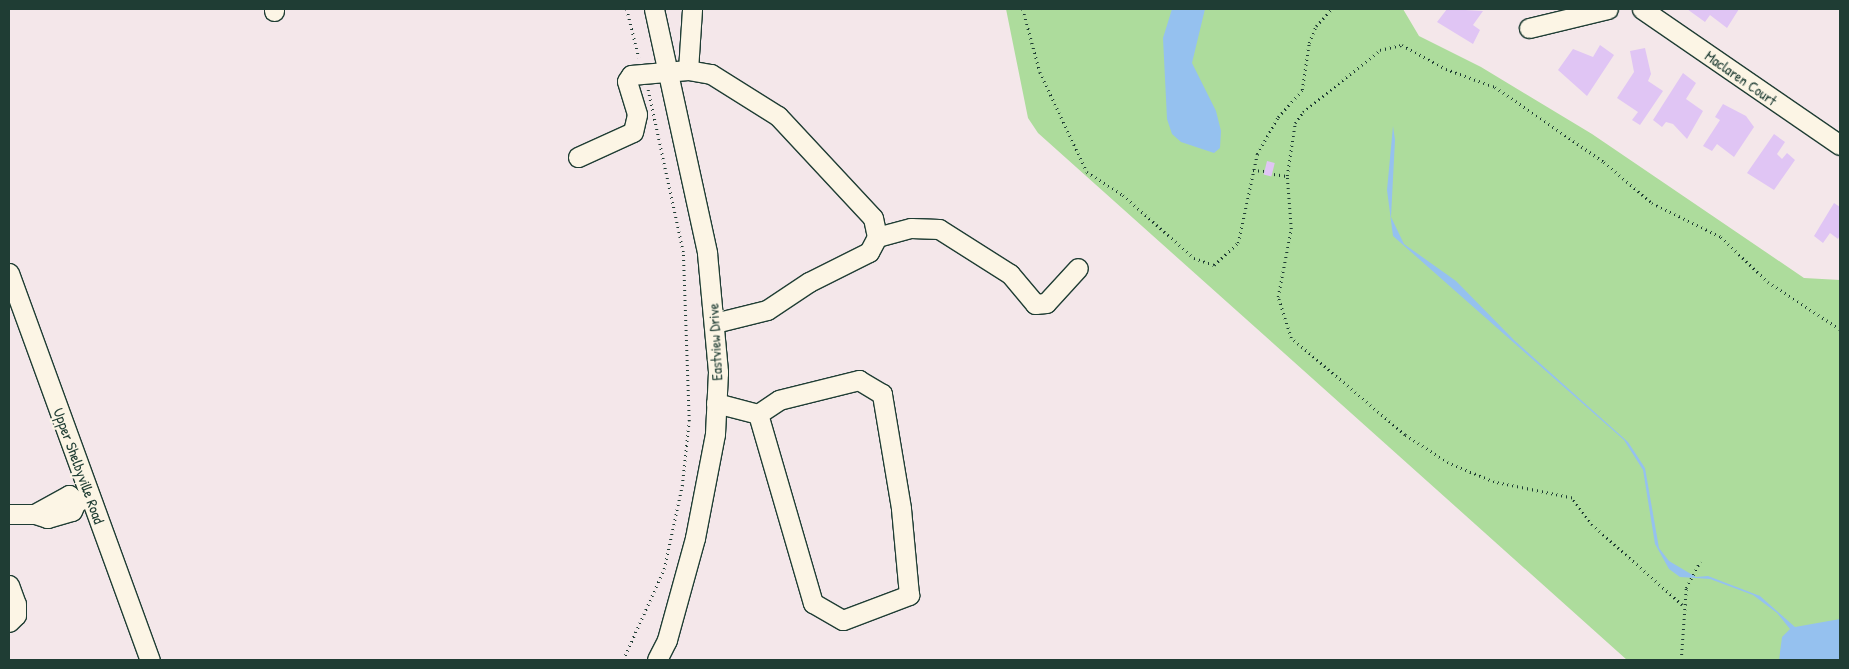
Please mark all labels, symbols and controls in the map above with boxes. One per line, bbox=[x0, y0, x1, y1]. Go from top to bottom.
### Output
street label: Maclaren Court bbox=[1702, 47, 1780, 109]
street label: Eastview Drive bbox=[704, 303, 726, 381]
street label: Upper Shelbyville Road bbox=[50, 406, 108, 526]

